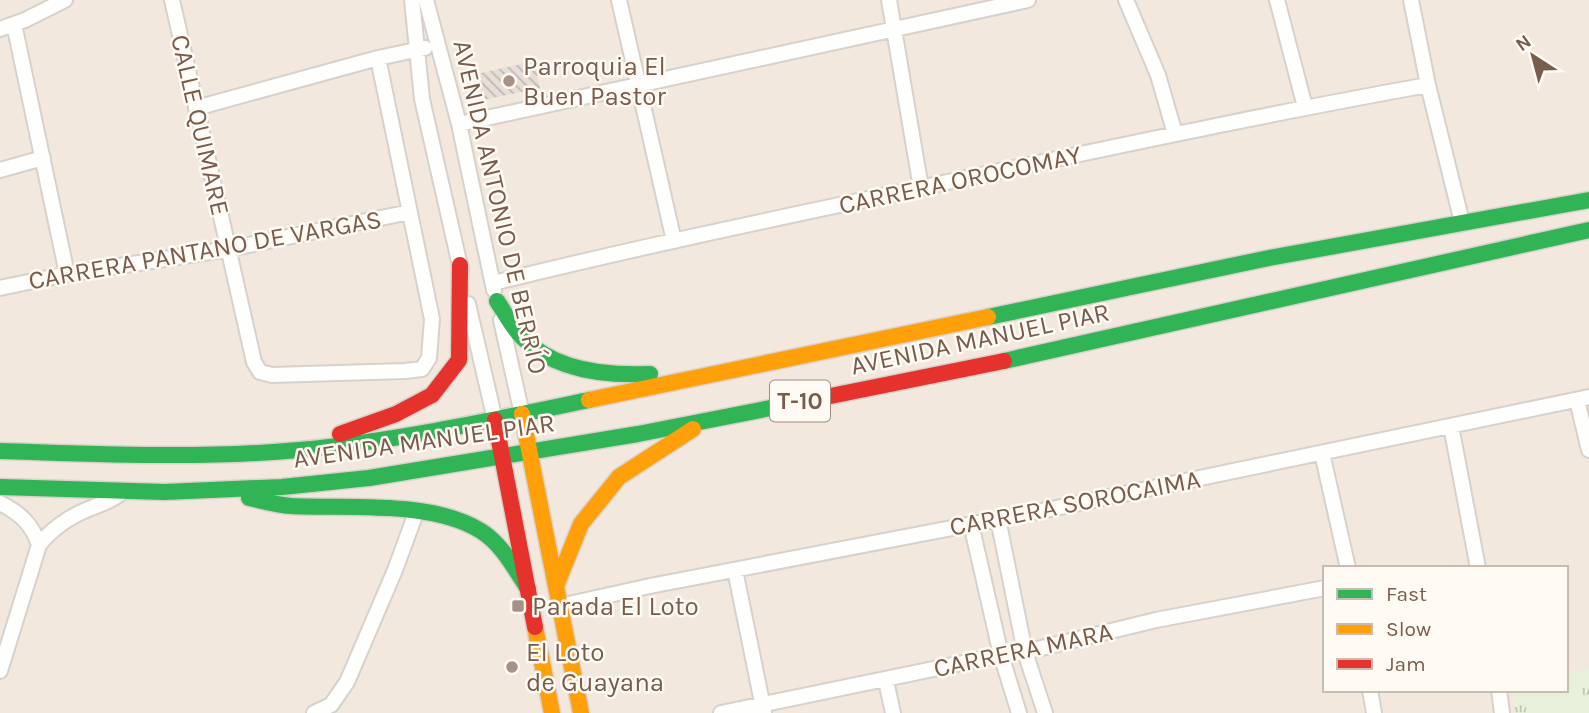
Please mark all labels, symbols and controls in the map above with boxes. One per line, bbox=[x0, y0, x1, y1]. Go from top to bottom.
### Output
north arrow bbox=[1498, 21, 1568, 91]
text: N bbox=[1512, 30, 1536, 56]
street label: CALLE QUIMARE bbox=[164, 32, 236, 218]
street label: AVENIDA ANTONIO DE BERRÍO bbox=[446, 37, 555, 377]
place label: Parroquia El Buen Pastor bbox=[523, 51, 666, 112]
marker: Parroquia El Buen Pastor bbox=[501, 73, 517, 89]
street label: CARRERA OROCOMAY bbox=[836, 139, 1085, 221]
street label: CARRERA PANTANO DE VARGAS bbox=[26, 204, 384, 296]
street label: AVENIDA MANUEL PIAR bbox=[848, 296, 1112, 382]
road number: T-10 bbox=[770, 380, 830, 422]
street label: AVENIDA MANUEL PIAR bbox=[291, 407, 557, 475]
street label: CARRERA SOROCAIMA bbox=[947, 463, 1203, 543]
legend bbox=[1323, 566, 1568, 692]
text: Fast bbox=[1386, 582, 1427, 606]
place label: Parada El Loto bbox=[532, 591, 699, 622]
marker: Parada El Loto bbox=[510, 598, 526, 614]
street label: CARRERA MARA bbox=[931, 616, 1115, 684]
text: Slow bbox=[1386, 617, 1431, 641]
place label: El Loto de Guayana bbox=[526, 637, 664, 698]
text: Jam bbox=[1386, 652, 1426, 676]
marker: El Loto de Guayana bbox=[504, 659, 520, 675]

